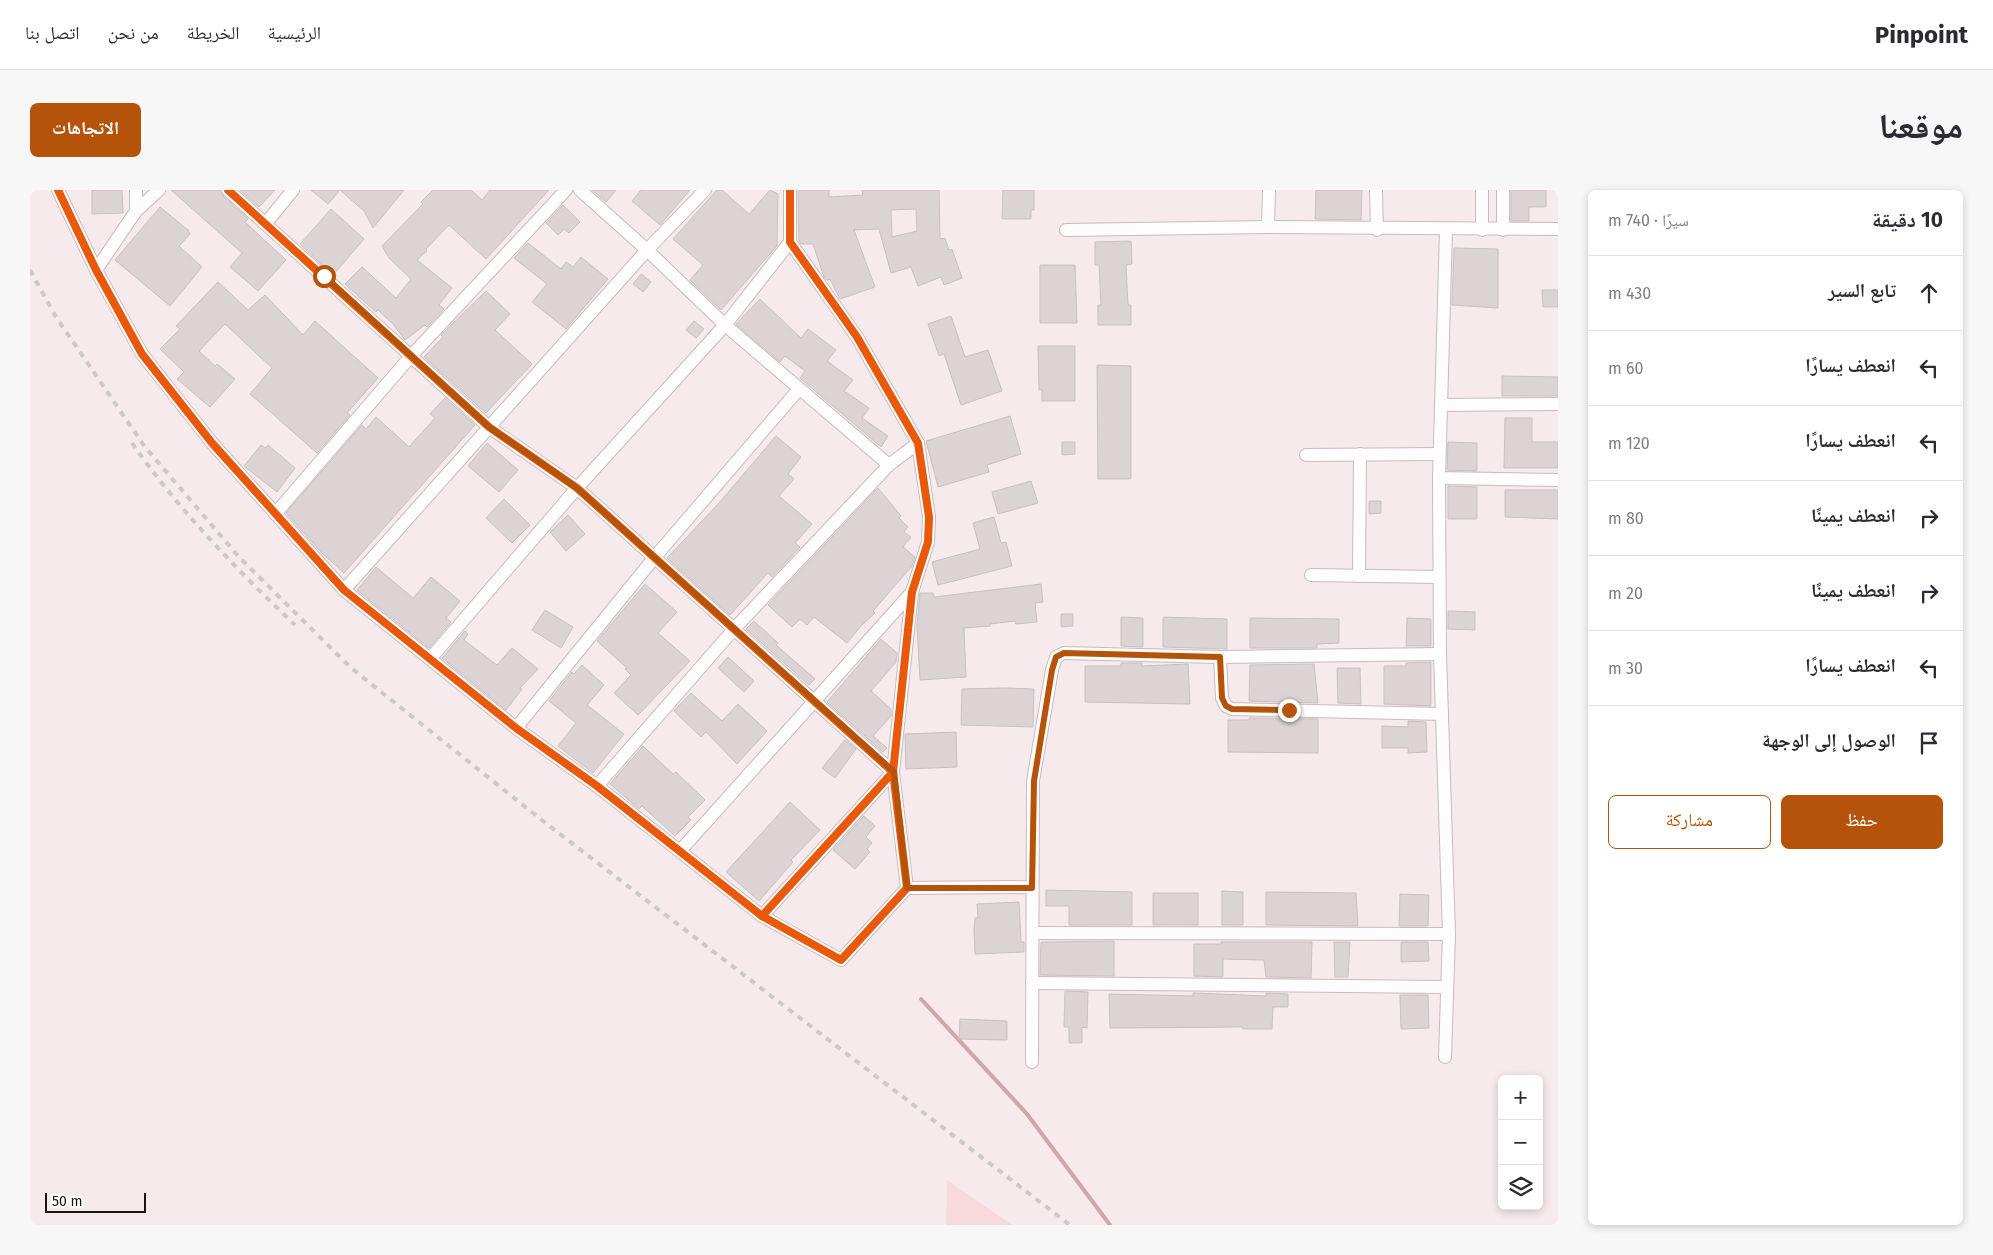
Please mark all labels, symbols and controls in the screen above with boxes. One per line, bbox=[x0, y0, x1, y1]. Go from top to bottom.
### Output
text: Pinpoint bbox=[1875, 21, 1968, 49]
text: اتصل بنا bbox=[25, 22, 80, 44]
text: من نحن bbox=[108, 22, 159, 44]
text: الخريطة bbox=[187, 22, 240, 44]
text: الرئيسية bbox=[268, 22, 321, 44]
button: الاتجاهات bbox=[30, 103, 141, 157]
text: موقعنا bbox=[1878, 105, 1963, 147]
text: 10 دقيقة bbox=[1872, 207, 1943, 233]
text: سيرًا · 740 m bbox=[1608, 211, 1689, 230]
route start bbox=[313, 265, 336, 288]
text: تابع السير bbox=[1828, 279, 1896, 302]
icon: ahead bbox=[1915, 279, 1943, 307]
text: 430 m bbox=[1608, 284, 1651, 303]
text: انعطف يسارًا bbox=[1805, 354, 1896, 377]
icon: left bbox=[1915, 354, 1943, 382]
text: 60 m bbox=[1608, 359, 1643, 378]
text: انعطف يسارًا bbox=[1805, 429, 1896, 452]
icon: left bbox=[1915, 429, 1943, 457]
text: 120 m bbox=[1608, 434, 1650, 453]
text: انعطف يمينًا bbox=[1811, 504, 1896, 527]
icon: right bbox=[1915, 504, 1943, 532]
text: 80 m bbox=[1608, 509, 1644, 528]
text: انعطف يمينًا bbox=[1811, 579, 1896, 602]
icon: right bbox=[1915, 579, 1943, 607]
text: 20 m bbox=[1608, 584, 1643, 603]
text: انعطف يسارًا bbox=[1805, 654, 1896, 677]
icon: left bbox=[1915, 654, 1943, 682]
text: 30 m bbox=[1608, 659, 1643, 678]
route end bbox=[1278, 699, 1301, 722]
text: الوصول إلى الوجهة bbox=[1762, 729, 1896, 752]
icon: arrive bbox=[1915, 729, 1943, 757]
button: مشاركة bbox=[1608, 795, 1771, 849]
button: حفظ bbox=[1781, 795, 1943, 849]
map controls bbox=[1498, 1075, 1543, 1210]
button: + bbox=[1498, 1075, 1543, 1120]
button: − bbox=[1498, 1120, 1543, 1165]
button: layers bbox=[1498, 1165, 1543, 1210]
scale bar bbox=[45, 1190, 146, 1213]
text: 50 m bbox=[52, 1193, 83, 1210]

